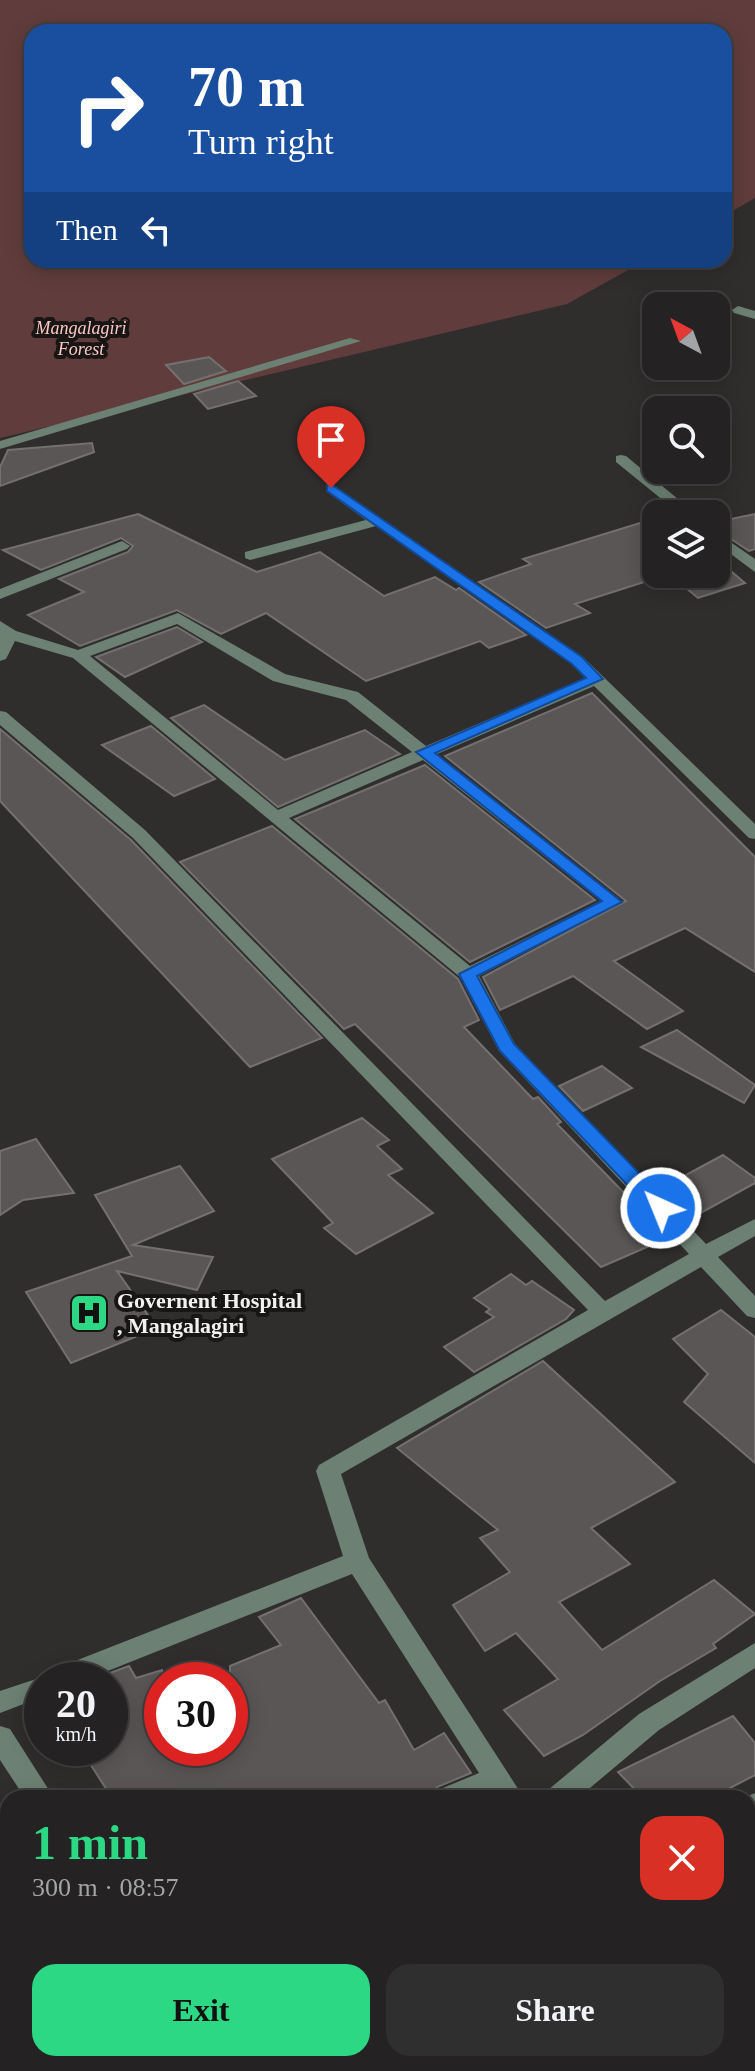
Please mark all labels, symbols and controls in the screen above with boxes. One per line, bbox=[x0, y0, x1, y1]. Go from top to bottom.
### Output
icon: right bbox=[56, 56, 160, 160]
text: 70 m bbox=[188, 56, 305, 118]
text: Turn right bbox=[188, 122, 334, 162]
icon: left bbox=[134, 208, 178, 252]
text: Then bbox=[56, 213, 118, 246]
north arrow bbox=[642, 292, 730, 380]
map controls bbox=[642, 292, 730, 588]
park label: Mangalagiri Forest bbox=[34, 318, 127, 359]
button: search bbox=[642, 396, 730, 484]
pin bbox=[297, 406, 365, 488]
icon: arrive bbox=[309, 418, 353, 462]
button: layers bbox=[642, 500, 730, 588]
position arrow bbox=[619, 1166, 703, 1250]
place label: Governent Hospital , Mangalagiri bbox=[117, 1288, 302, 1338]
hospital icon: Governent Hospital , Mangalagiri bbox=[68, 1292, 110, 1334]
speed limit sign: 30 bbox=[144, 1662, 248, 1766]
text: 20 bbox=[56, 1681, 96, 1726]
text: km/h bbox=[55, 1723, 97, 1745]
text: 1 min bbox=[32, 1816, 148, 1869]
button: close bbox=[640, 1816, 724, 1900]
text: 300 m · 08:57 bbox=[32, 1873, 179, 1902]
button: Exit bbox=[32, 1964, 370, 2056]
button: Share bbox=[386, 1964, 724, 2056]

